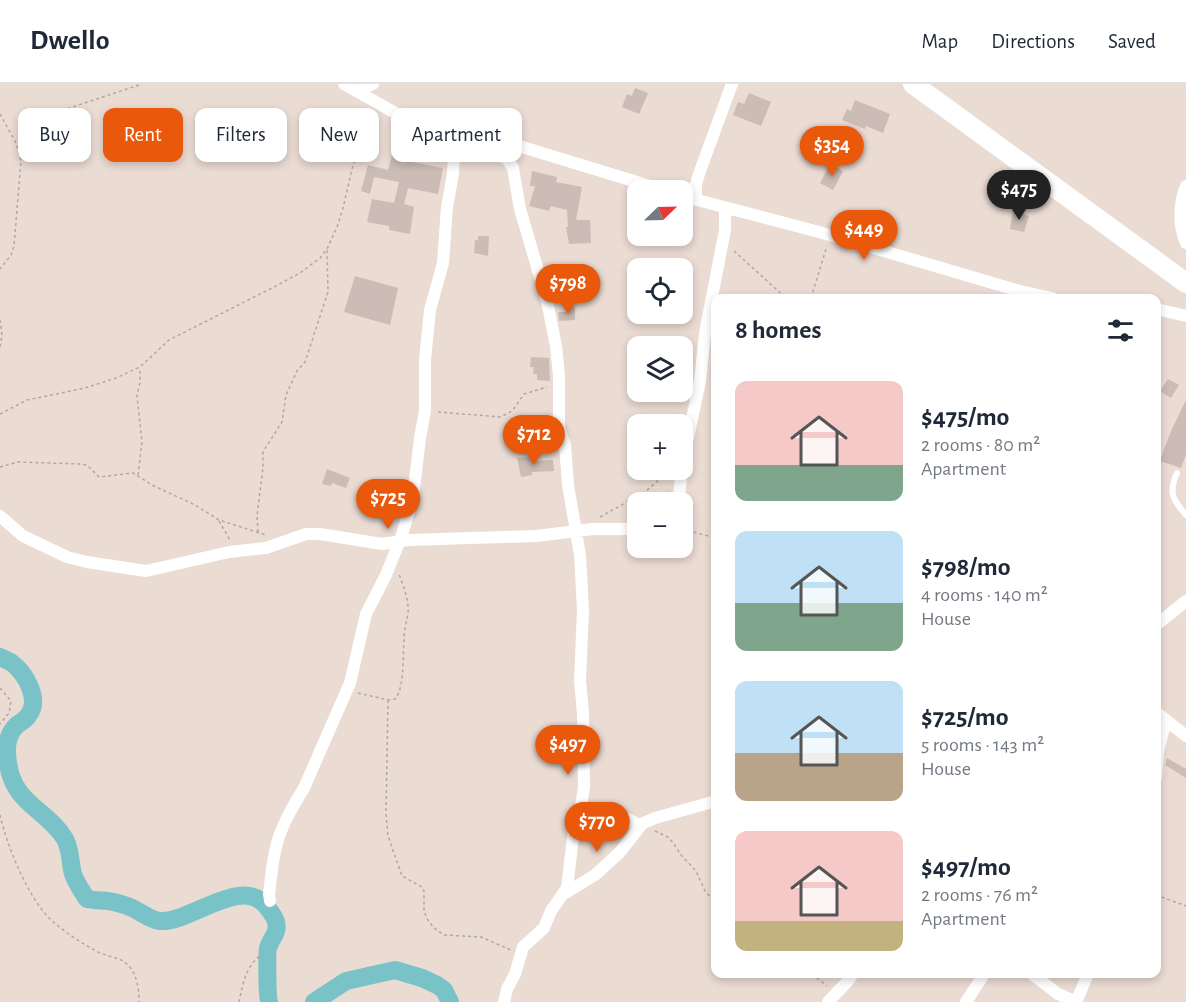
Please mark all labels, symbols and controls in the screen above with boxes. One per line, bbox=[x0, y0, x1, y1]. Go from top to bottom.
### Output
text: Dwello bbox=[30, 27, 109, 55]
text: Map bbox=[922, 31, 958, 52]
text: Directions bbox=[991, 31, 1075, 52]
text: Saved bbox=[1108, 31, 1156, 52]
chip: Buy bbox=[18, 108, 91, 162]
chip: Rent bbox=[103, 108, 183, 162]
chip: Filters bbox=[195, 108, 287, 162]
chip: New bbox=[299, 108, 379, 162]
chip: Apartment bbox=[391, 108, 522, 162]
pin: $354 bbox=[796, 126, 868, 177]
text: $354 bbox=[814, 135, 850, 155]
pin: $475 bbox=[983, 170, 1055, 221]
text: $475 bbox=[1001, 179, 1037, 199]
north arrow bbox=[627, 180, 693, 246]
map controls bbox=[627, 180, 693, 558]
pin: $449 bbox=[828, 210, 900, 261]
text: $449 bbox=[845, 219, 883, 239]
button: locate bbox=[627, 258, 693, 324]
pin: $798 bbox=[532, 264, 604, 315]
text: $798 bbox=[549, 273, 587, 293]
icon: filters bbox=[1104, 314, 1137, 347]
text: 8 homes bbox=[735, 317, 822, 343]
button: layers bbox=[627, 336, 693, 402]
text: $475/mo bbox=[921, 404, 1009, 430]
icon: home bbox=[783, 405, 855, 477]
button: + bbox=[627, 414, 693, 480]
pin: $712 bbox=[498, 415, 570, 466]
text: $712 bbox=[517, 424, 551, 444]
text: 2 rooms · 80 m² bbox=[921, 435, 1040, 455]
text: Apartment bbox=[921, 459, 1006, 479]
pin: $725 bbox=[352, 479, 424, 530]
text: $725 bbox=[370, 488, 406, 508]
button: − bbox=[627, 492, 693, 558]
text: $798/mo bbox=[921, 554, 1011, 580]
icon: home bbox=[783, 555, 855, 627]
text: 4 rooms · 140 m² bbox=[921, 585, 1048, 605]
text: House bbox=[921, 609, 971, 629]
text: $725/mo bbox=[921, 704, 1009, 730]
icon: home bbox=[783, 705, 855, 777]
pin: $497 bbox=[532, 725, 604, 776]
text: $497 bbox=[549, 734, 587, 754]
text: 5 rooms · 143 m² bbox=[921, 735, 1044, 755]
text: House bbox=[921, 759, 971, 779]
pin: $770 bbox=[561, 802, 633, 853]
text: $770 bbox=[579, 811, 615, 831]
text: $497/mo bbox=[921, 854, 1011, 880]
icon: home bbox=[783, 855, 855, 927]
text: 2 rooms · 76 m² bbox=[921, 885, 1038, 905]
text: Apartment bbox=[921, 909, 1006, 929]

